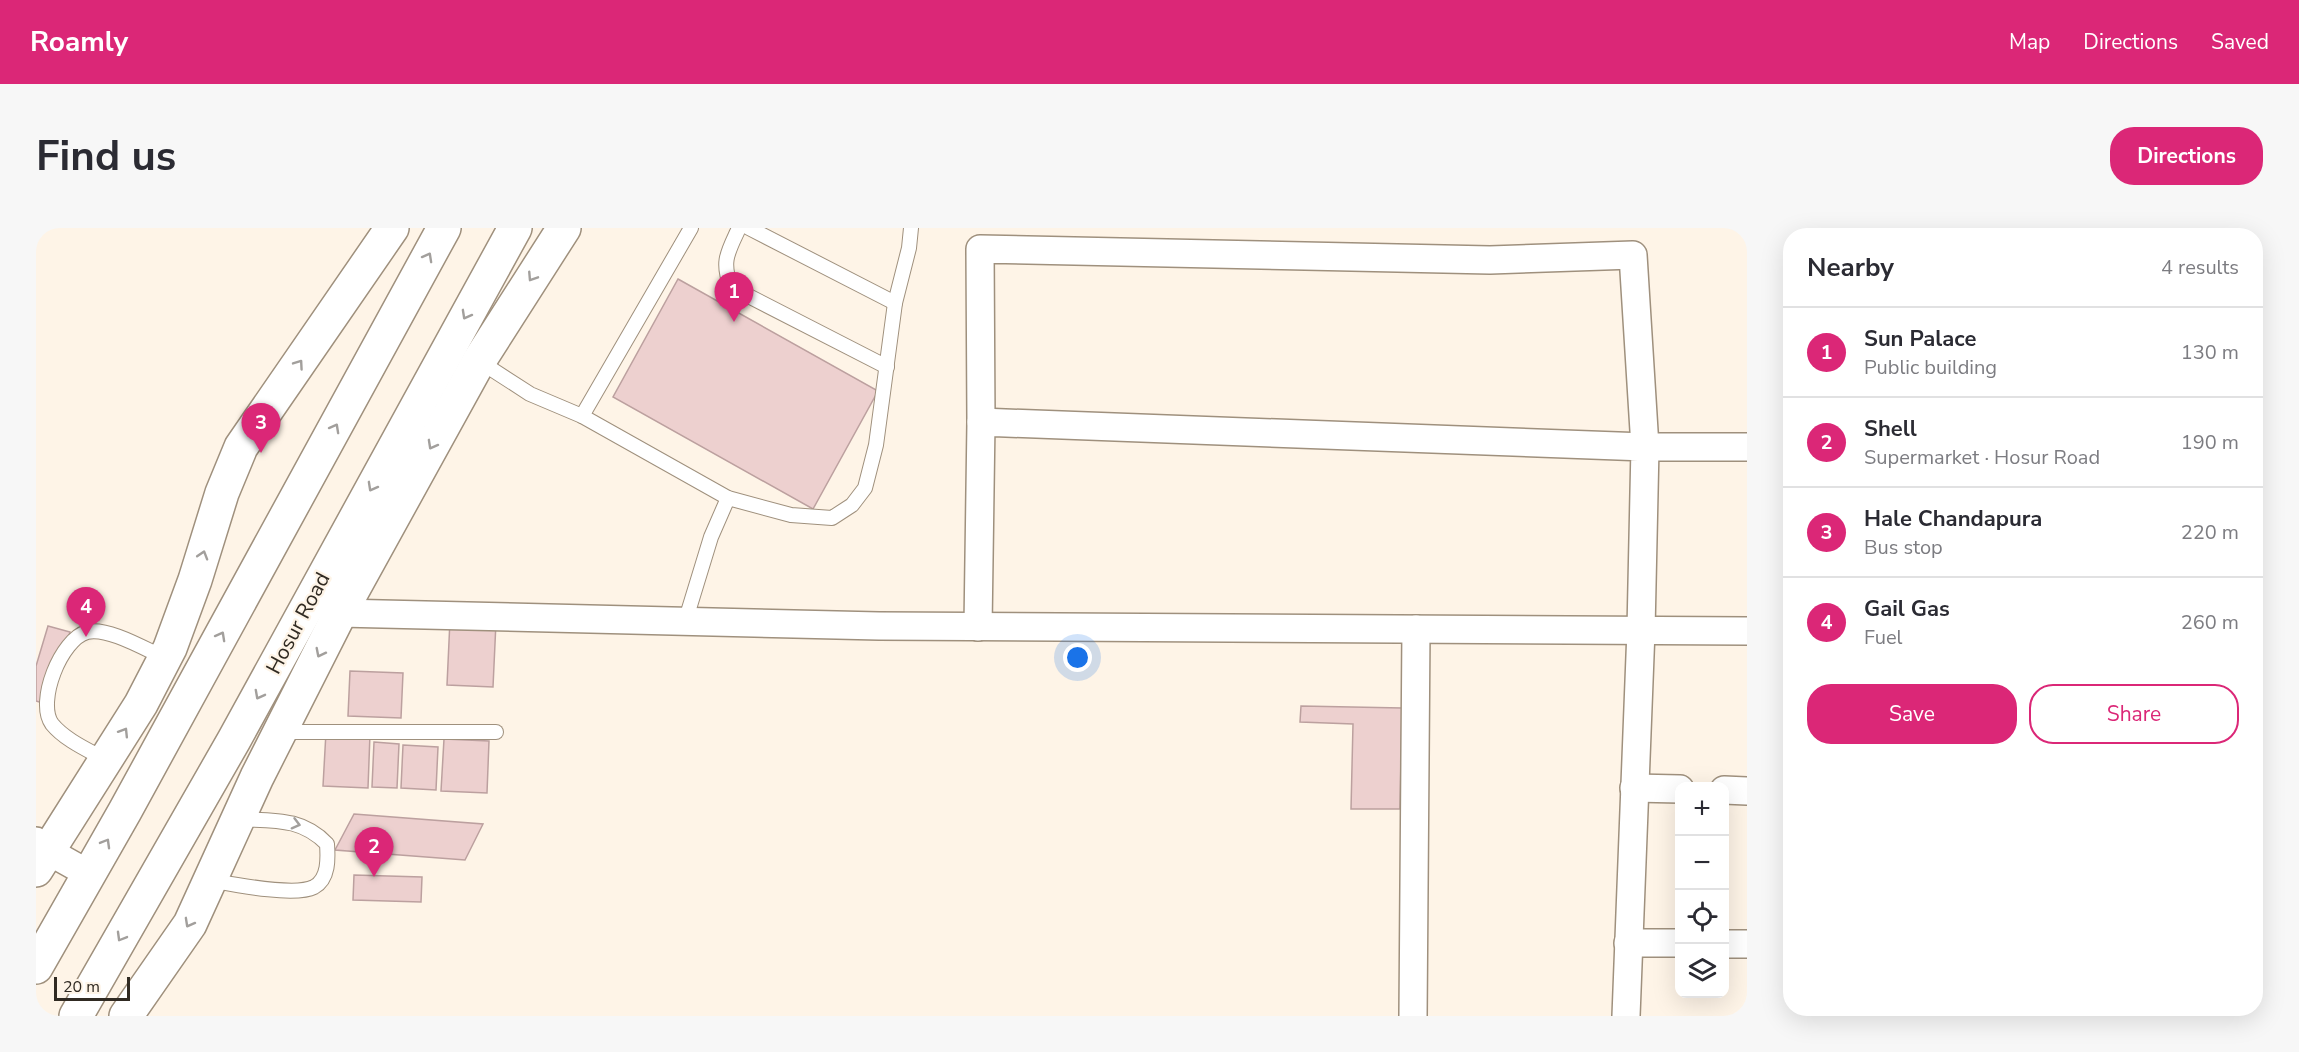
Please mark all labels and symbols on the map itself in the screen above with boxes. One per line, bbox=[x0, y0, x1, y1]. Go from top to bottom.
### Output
one-way arrow bbox=[421, 253, 432, 263]
one-way arrow bbox=[528, 270, 539, 281]
pin: 1 bbox=[714, 272, 754, 322]
one-way arrow bbox=[462, 309, 473, 320]
one-way arrow bbox=[292, 359, 303, 370]
pin: 3 bbox=[242, 404, 280, 453]
one-way arrow bbox=[327, 424, 339, 434]
one-way arrow bbox=[428, 439, 440, 449]
one-way arrow bbox=[368, 480, 379, 491]
one-way arrow bbox=[196, 550, 208, 561]
street label: Hosur Road bbox=[260, 567, 336, 679]
pin: 4 bbox=[67, 588, 106, 637]
one-way arrow bbox=[214, 632, 225, 642]
your location bbox=[1063, 643, 1092, 672]
one-way arrow bbox=[316, 647, 327, 658]
one-way arrow bbox=[255, 689, 266, 699]
one-way arrow bbox=[116, 728, 128, 738]
one-way arrow bbox=[290, 817, 301, 829]
pin: 2 bbox=[354, 828, 394, 877]
one-way arrow bbox=[99, 839, 111, 850]
one-way arrow bbox=[185, 917, 196, 927]
one-way arrow bbox=[117, 931, 128, 941]
scale bar bbox=[54, 974, 130, 1002]

